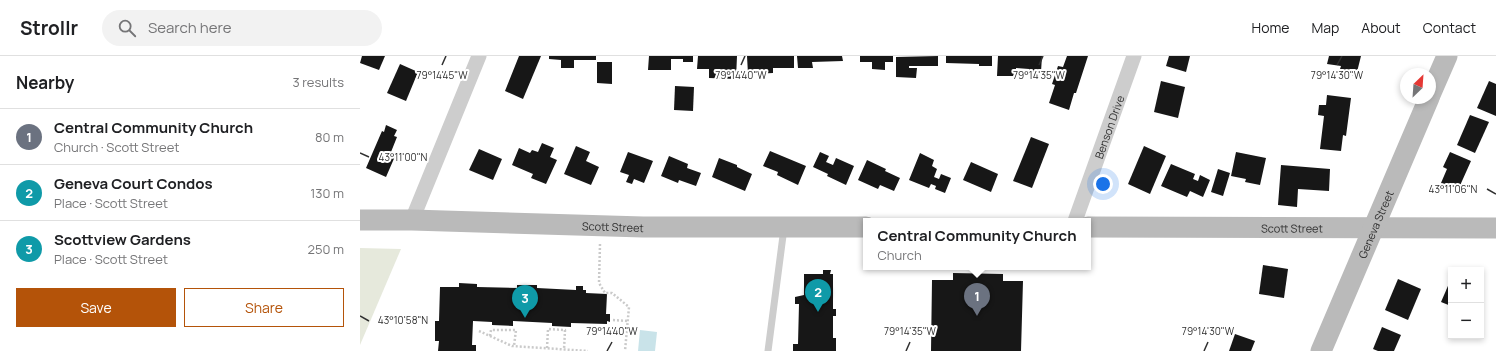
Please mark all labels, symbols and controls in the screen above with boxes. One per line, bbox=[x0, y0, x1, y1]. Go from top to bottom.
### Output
search box bbox=[102, 10, 382, 46]
text: Strollr bbox=[20, 15, 78, 41]
icon: search bbox=[116, 17, 138, 39]
text: Search here bbox=[148, 17, 231, 38]
text: Home bbox=[1252, 18, 1289, 37]
text: Map bbox=[1311, 18, 1339, 37]
text: About bbox=[1361, 18, 1401, 37]
text: Contact bbox=[1423, 18, 1476, 37]
text: 79°14'45"W bbox=[416, 68, 468, 82]
text: 79°14'40"W bbox=[715, 68, 767, 82]
text: 79°14'35"W bbox=[1013, 68, 1066, 82]
text: 79°14'30"W bbox=[1311, 68, 1364, 82]
north arrow bbox=[1400, 68, 1436, 104]
text: Nearby bbox=[16, 71, 74, 94]
text: 3 results bbox=[292, 73, 344, 91]
street label: Benson Drive bbox=[1090, 93, 1127, 161]
text: Central Community Church bbox=[54, 117, 253, 138]
text: 1 bbox=[26, 128, 32, 146]
text: 80 m bbox=[315, 128, 344, 146]
text: Church · Scott Street bbox=[54, 138, 180, 156]
text: 43°11'00"N bbox=[379, 150, 428, 164]
text: Geneva Court Condos bbox=[54, 173, 213, 194]
your location bbox=[1093, 174, 1113, 194]
text: 43°11'06"N bbox=[1429, 182, 1478, 196]
text: 2 bbox=[25, 184, 33, 202]
text: 130 m bbox=[310, 184, 344, 202]
street label: Geneva Street bbox=[1354, 188, 1396, 260]
text: Place · Scott Street bbox=[54, 194, 168, 212]
street label: Scott Street bbox=[582, 218, 644, 235]
popup bbox=[863, 218, 1091, 270]
street label: Scott Street bbox=[1261, 220, 1323, 235]
text: Central Community Church bbox=[877, 225, 1077, 246]
text: Scottview Gardens bbox=[54, 229, 191, 250]
text: 3 bbox=[25, 240, 33, 258]
text: 250 m bbox=[308, 240, 344, 258]
text: Church bbox=[877, 246, 922, 264]
text: Place · Scott Street bbox=[54, 250, 168, 268]
map controls bbox=[1448, 267, 1484, 339]
button: + bbox=[1448, 267, 1484, 303]
pin: 2 bbox=[805, 279, 831, 312]
pin: 1 bbox=[964, 283, 990, 316]
pin: 3 bbox=[512, 285, 538, 318]
button: Save bbox=[16, 288, 176, 327]
button: Share bbox=[184, 288, 344, 327]
button: − bbox=[1448, 303, 1484, 339]
text: 43°10'58"N bbox=[378, 313, 428, 327]
text: 79°14'40"W bbox=[586, 324, 638, 338]
text: 79°14'35"W bbox=[884, 324, 937, 338]
text: 79°14'30"W bbox=[1182, 324, 1235, 338]

